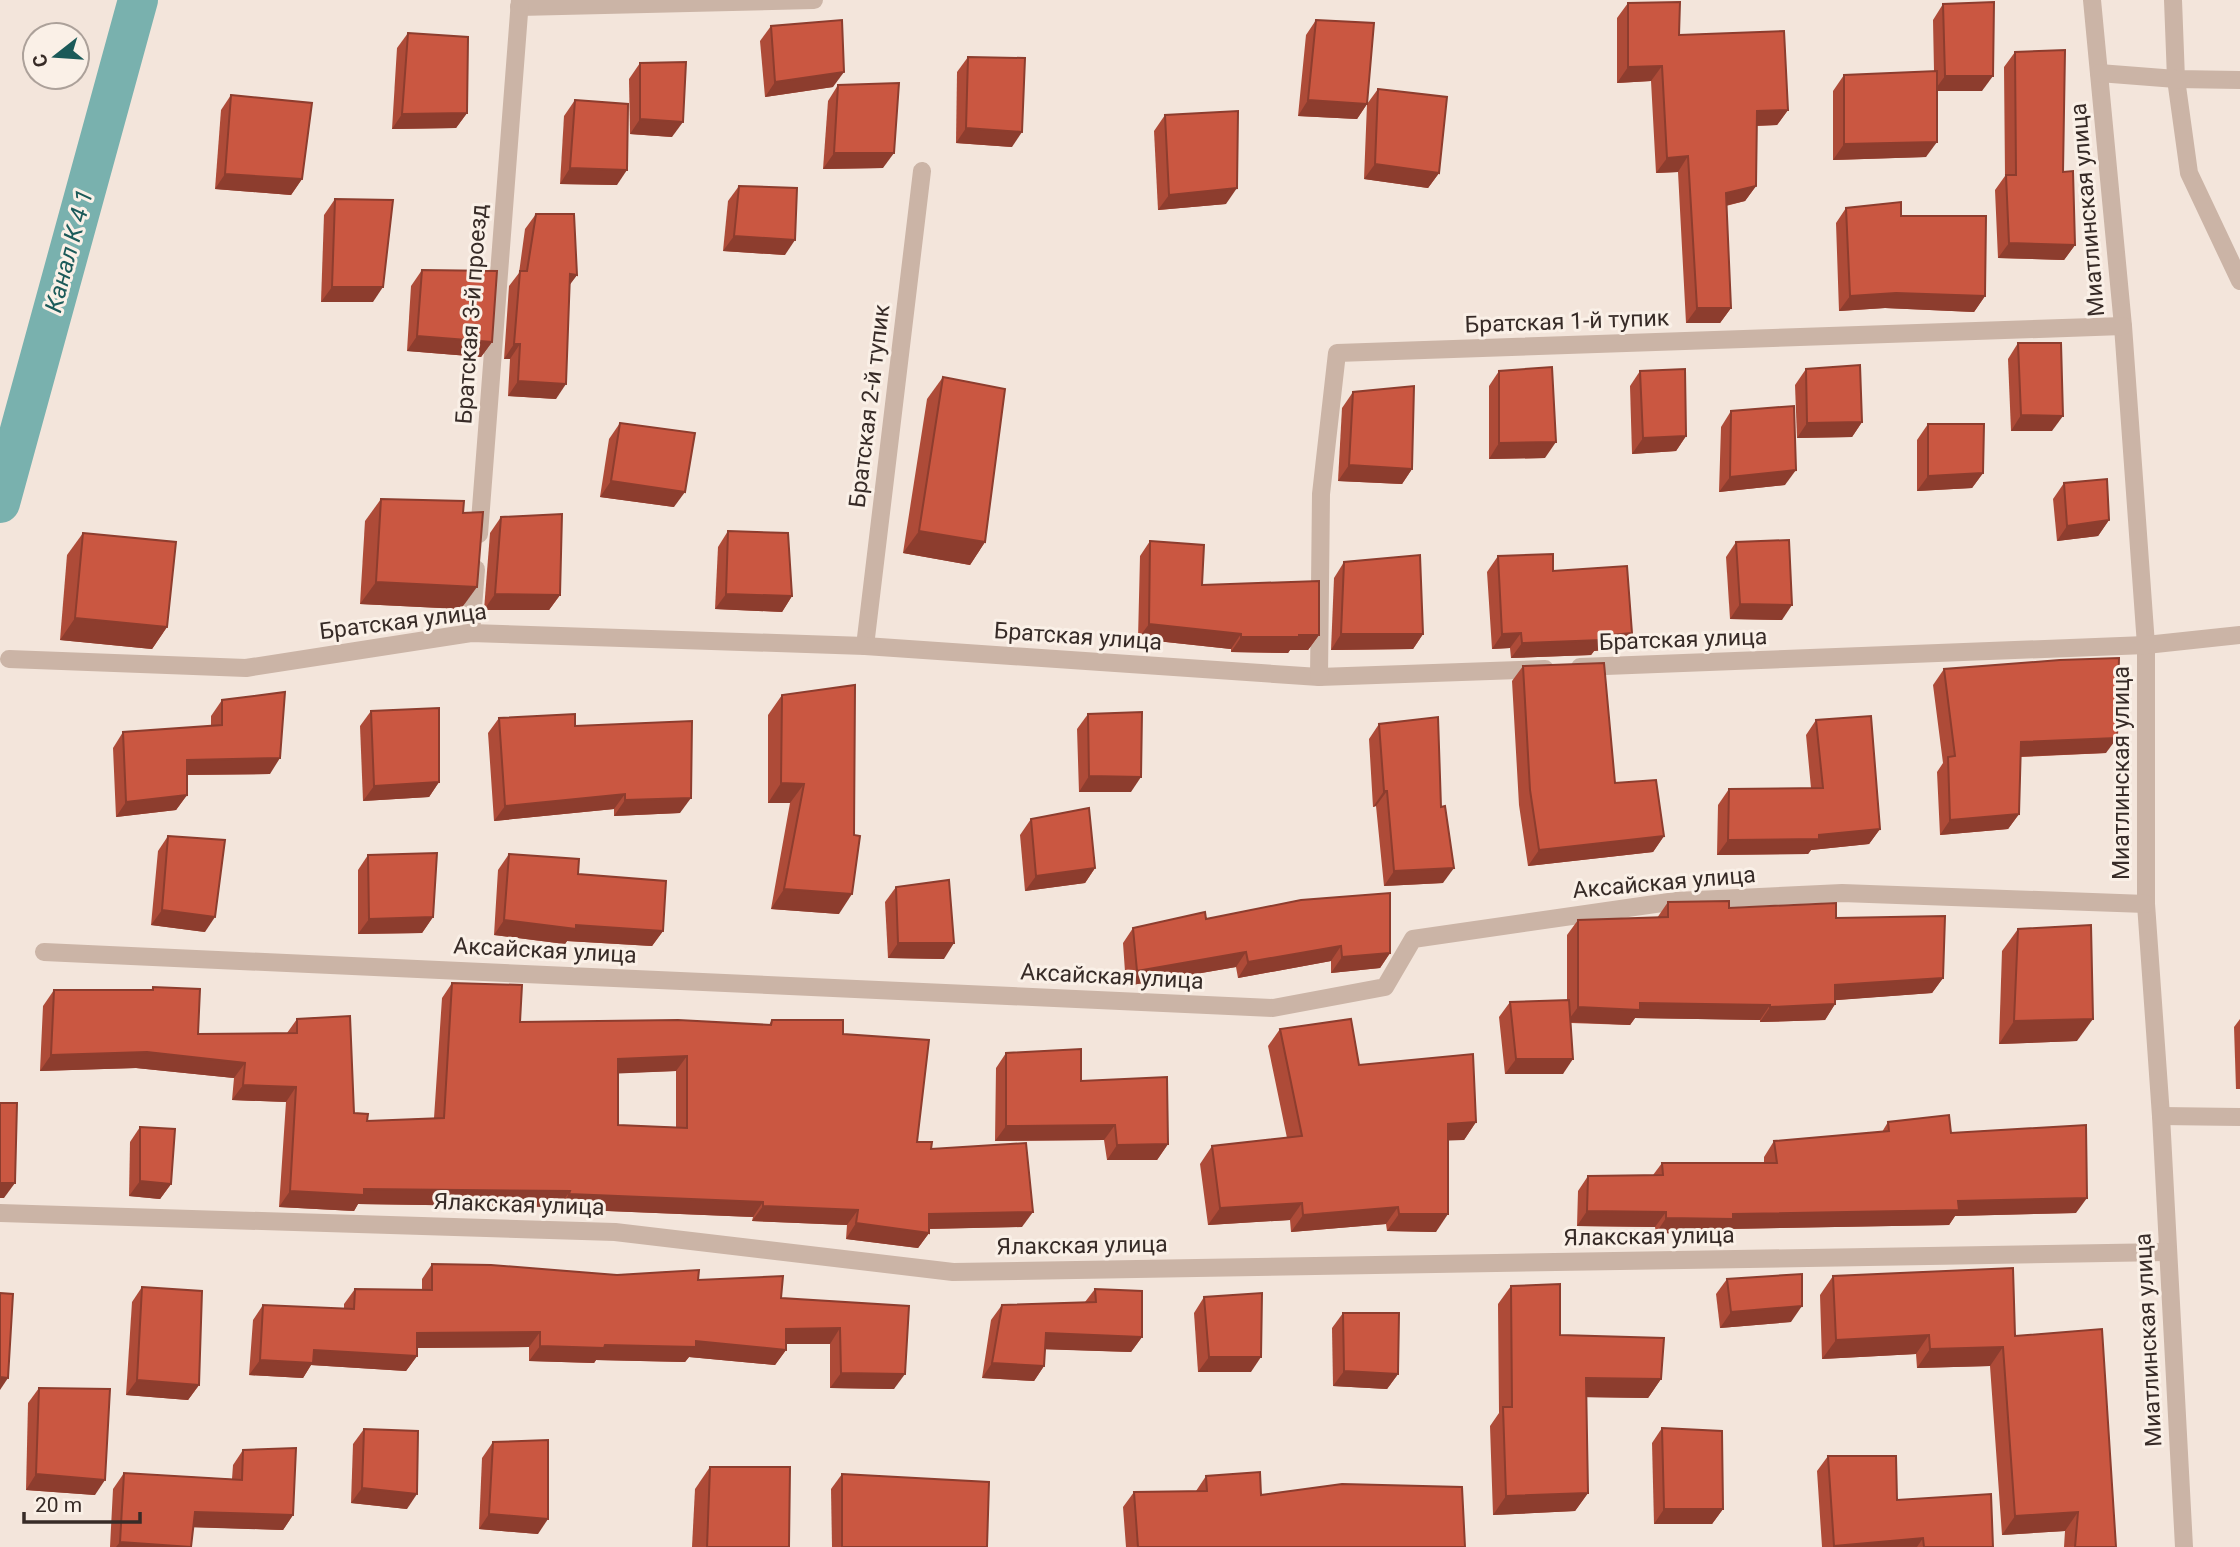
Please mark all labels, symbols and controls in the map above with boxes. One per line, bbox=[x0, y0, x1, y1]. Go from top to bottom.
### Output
north arrow bbox=[21, 21, 91, 91]
text: С bbox=[27, 52, 53, 70]
street label: Миатлинская улица bbox=[2065, 102, 2110, 318]
water label: Канал К 4 1 bbox=[39, 187, 99, 315]
street label: Братская 3-й проезд bbox=[450, 203, 493, 425]
street label: Братская 2-й тупик bbox=[844, 302, 895, 509]
street label: Братская 1-й тупик bbox=[1464, 304, 1670, 339]
street label: Братская улица bbox=[318, 598, 488, 645]
street label: Братская улица bbox=[993, 617, 1163, 656]
street label: Братская улица bbox=[1598, 623, 1768, 656]
street label: Миатлинская улица bbox=[2108, 666, 2135, 880]
street label: Аксайская улица bbox=[1571, 861, 1757, 904]
street label: Аксайская улица bbox=[453, 932, 637, 969]
street label: Аксайская улица bbox=[1020, 958, 1204, 995]
street label: Ялакская улица bbox=[433, 1188, 605, 1221]
street label: Ялакская улица bbox=[1563, 1222, 1735, 1251]
street label: Ялакская улица bbox=[996, 1231, 1168, 1260]
street label: Миатлинская улица bbox=[2129, 1232, 2168, 1448]
scale bar bbox=[24, 1480, 140, 1524]
text: 20 m bbox=[35, 1493, 82, 1517]

